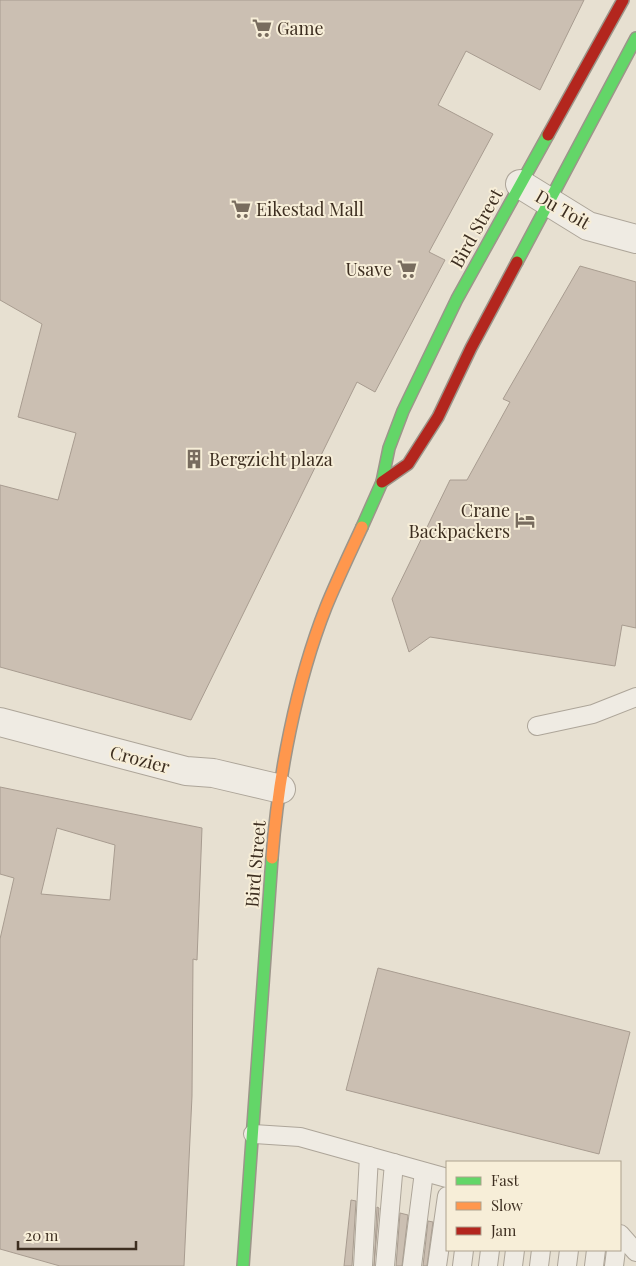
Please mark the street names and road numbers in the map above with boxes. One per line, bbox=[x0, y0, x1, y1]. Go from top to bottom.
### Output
street label: Bird Street bbox=[444, 183, 508, 272]
street label: Du Toit bbox=[531, 184, 595, 235]
street label: Crozier bbox=[108, 740, 172, 778]
street label: Bird Street bbox=[239, 819, 271, 909]

